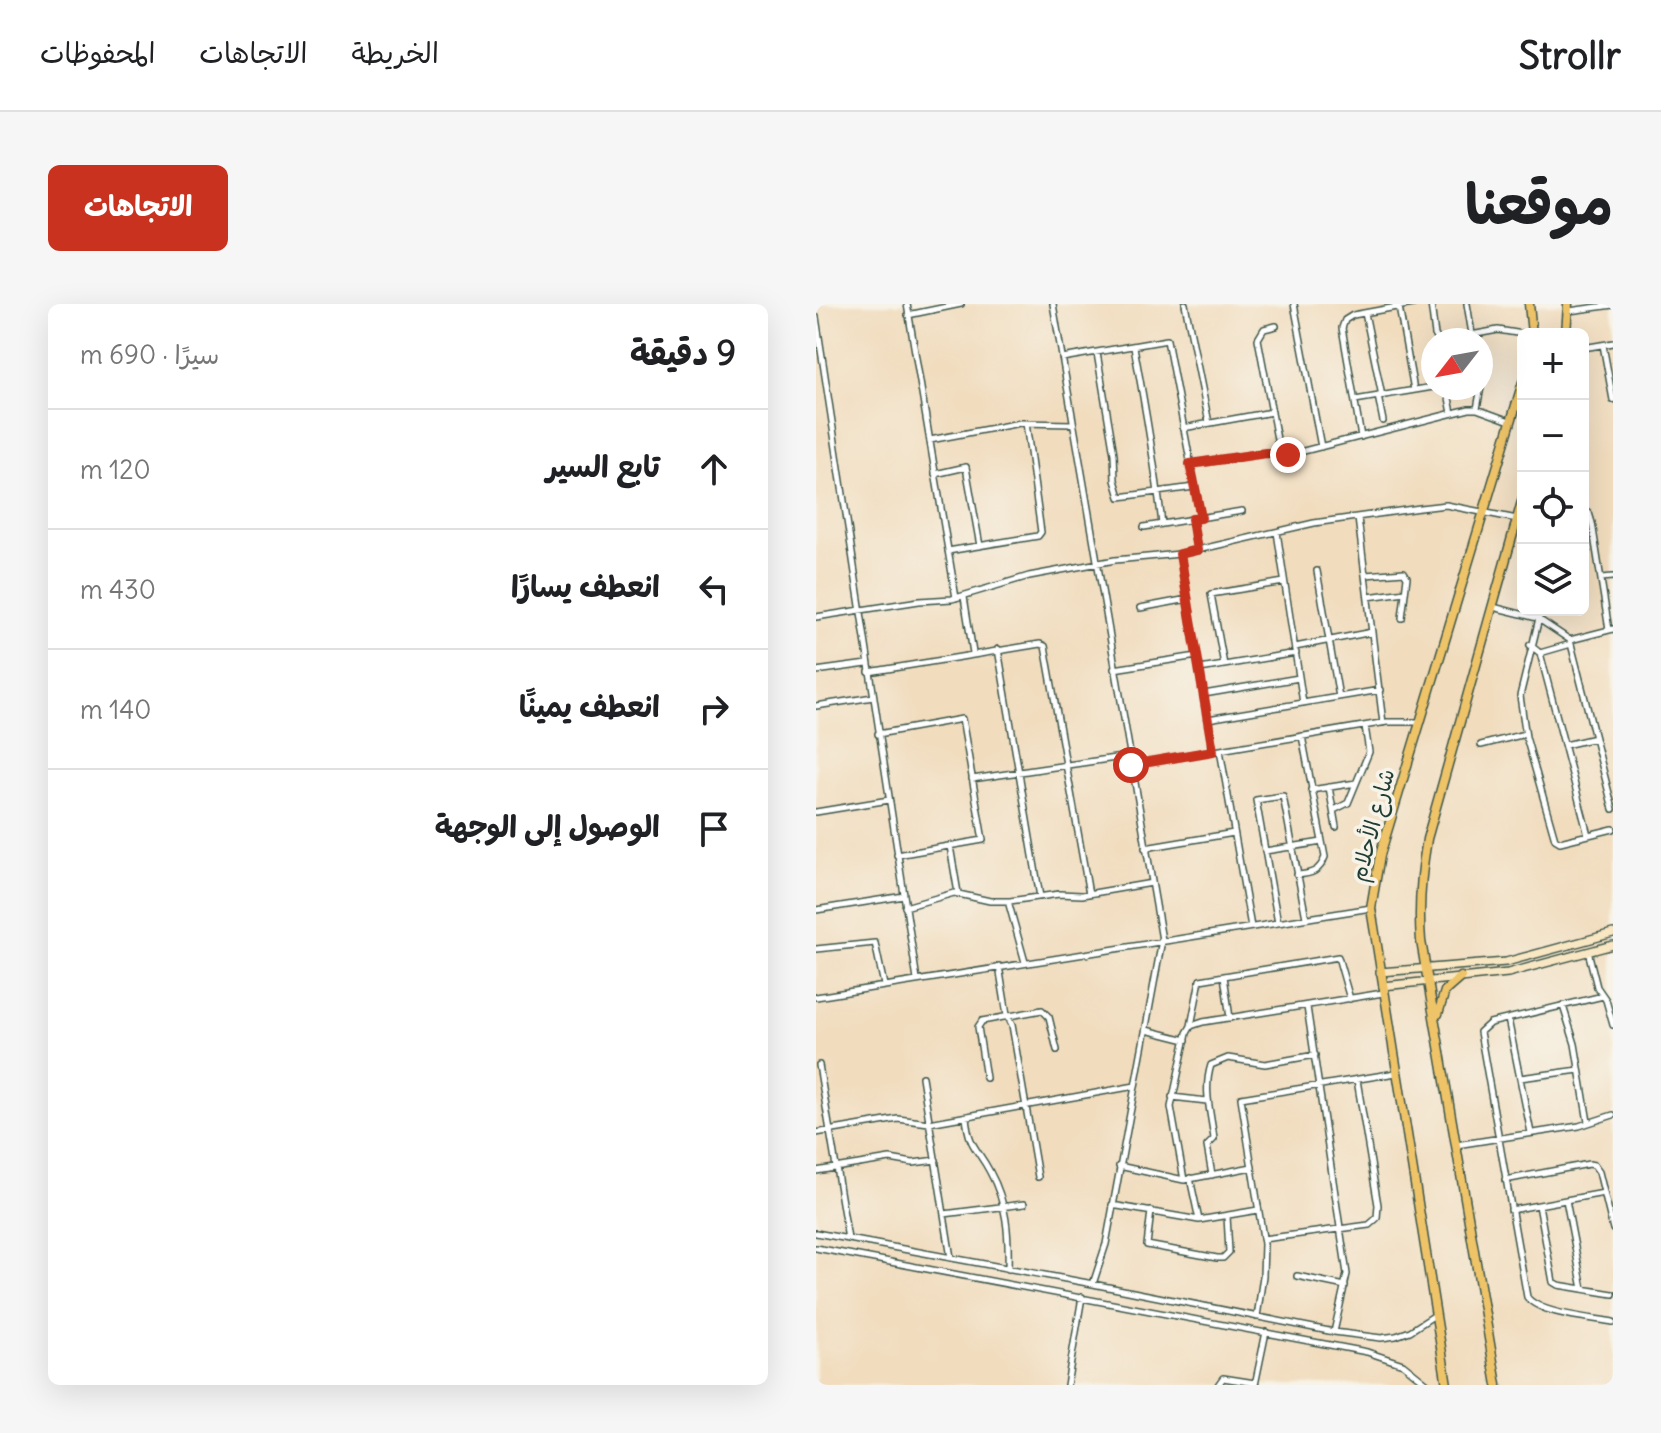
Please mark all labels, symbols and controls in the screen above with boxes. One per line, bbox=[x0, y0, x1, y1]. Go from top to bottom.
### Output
text: Strollr bbox=[1519, 32, 1621, 79]
text: المحفوظات bbox=[40, 35, 155, 71]
text: الاتجاهات bbox=[199, 35, 307, 71]
text: الخريطة bbox=[351, 35, 439, 71]
button: الاتجاهات bbox=[48, 165, 228, 251]
text: موقعنا bbox=[1465, 169, 1613, 239]
north arrow bbox=[1421, 328, 1493, 400]
map controls bbox=[1517, 328, 1589, 616]
button: + bbox=[1517, 328, 1589, 400]
text: 9 دقيقة bbox=[630, 331, 736, 374]
text: سيرًا · 690 m bbox=[80, 338, 219, 371]
button: − bbox=[1517, 400, 1589, 472]
route end bbox=[1270, 437, 1306, 473]
text: تابع السير bbox=[546, 447, 660, 485]
icon: ahead bbox=[692, 447, 736, 491]
text: 120 m bbox=[80, 453, 151, 486]
button: locate bbox=[1517, 472, 1589, 544]
button: layers bbox=[1517, 544, 1589, 616]
text: انعطف يسارًا bbox=[511, 567, 660, 605]
icon: left bbox=[692, 567, 736, 611]
text: 430 m bbox=[80, 573, 156, 606]
text: انعطف يمينًا bbox=[519, 687, 660, 725]
icon: right bbox=[692, 687, 736, 731]
text: 140 m bbox=[80, 693, 151, 726]
route start bbox=[1113, 747, 1149, 783]
street label: شارع الأحلام bbox=[1343, 765, 1403, 885]
text: الوصول إلى الوجهة bbox=[435, 807, 660, 845]
icon: arrive bbox=[692, 807, 736, 851]

